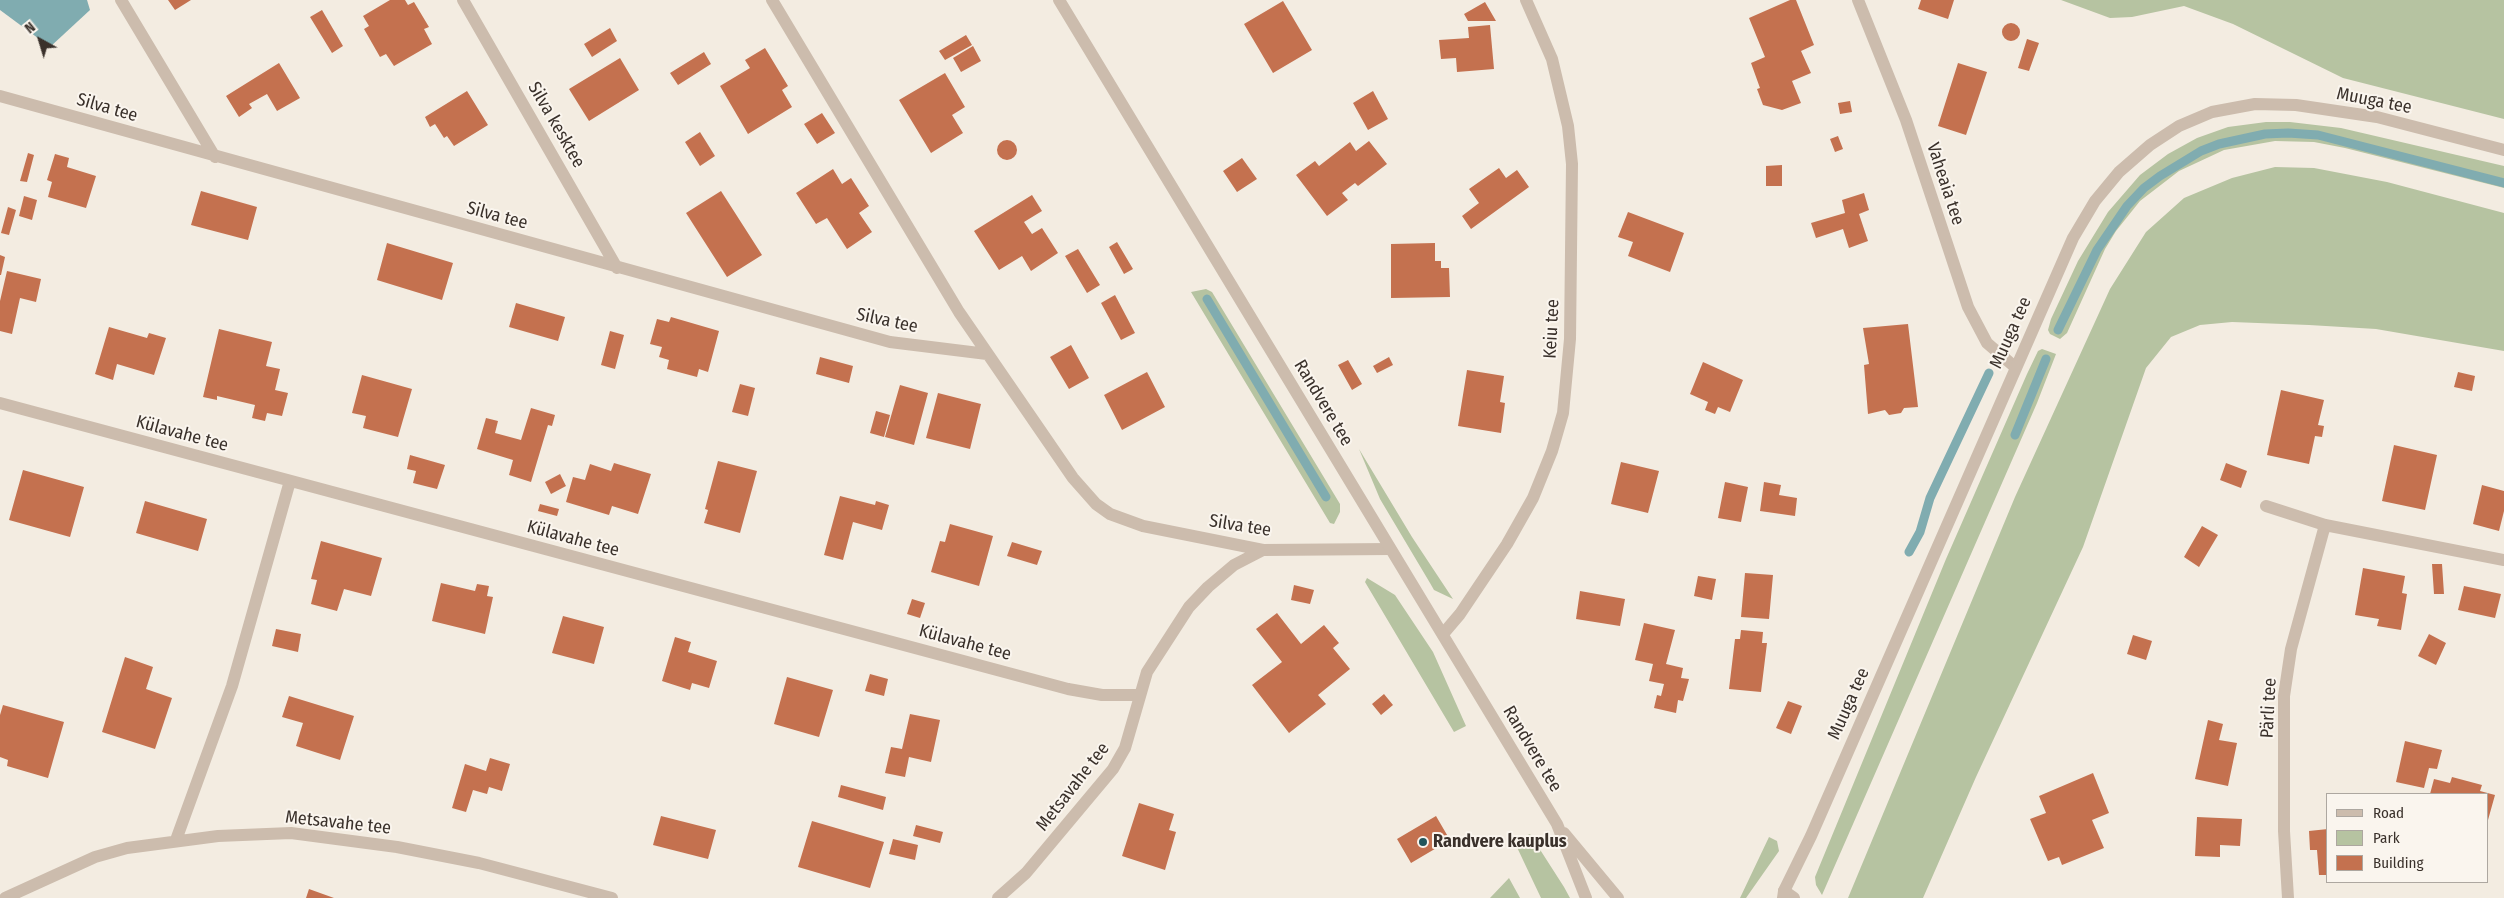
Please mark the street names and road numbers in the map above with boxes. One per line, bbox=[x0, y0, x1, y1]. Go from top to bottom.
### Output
street label: Silva kesktee bbox=[523, 78, 589, 172]
street label: Muuga tee bbox=[2335, 83, 2413, 119]
street label: Silva tee bbox=[74, 89, 140, 127]
street label: Vaheaia tee bbox=[1922, 140, 1968, 228]
street label: Silva tee bbox=[464, 198, 530, 234]
street label: Muuga tee bbox=[1986, 294, 2036, 372]
street label: Keiu tee bbox=[1540, 299, 1564, 359]
street label: Silva tee bbox=[854, 304, 920, 338]
street label: Randvere tee bbox=[1289, 356, 1357, 450]
street label: Külavahe tee bbox=[134, 411, 230, 457]
street label: Silva tee bbox=[1208, 510, 1272, 542]
street label: Külavahe tee bbox=[525, 516, 621, 562]
street label: Külavahe tee bbox=[917, 620, 1013, 666]
street label: Muuga tee bbox=[1824, 665, 1874, 743]
street label: Pärli tee bbox=[2257, 677, 2281, 739]
street label: Randvere tee bbox=[1498, 702, 1566, 796]
street label: Metsavahe tee bbox=[1032, 738, 1114, 836]
street label: Metsavahe tee bbox=[284, 807, 392, 839]

